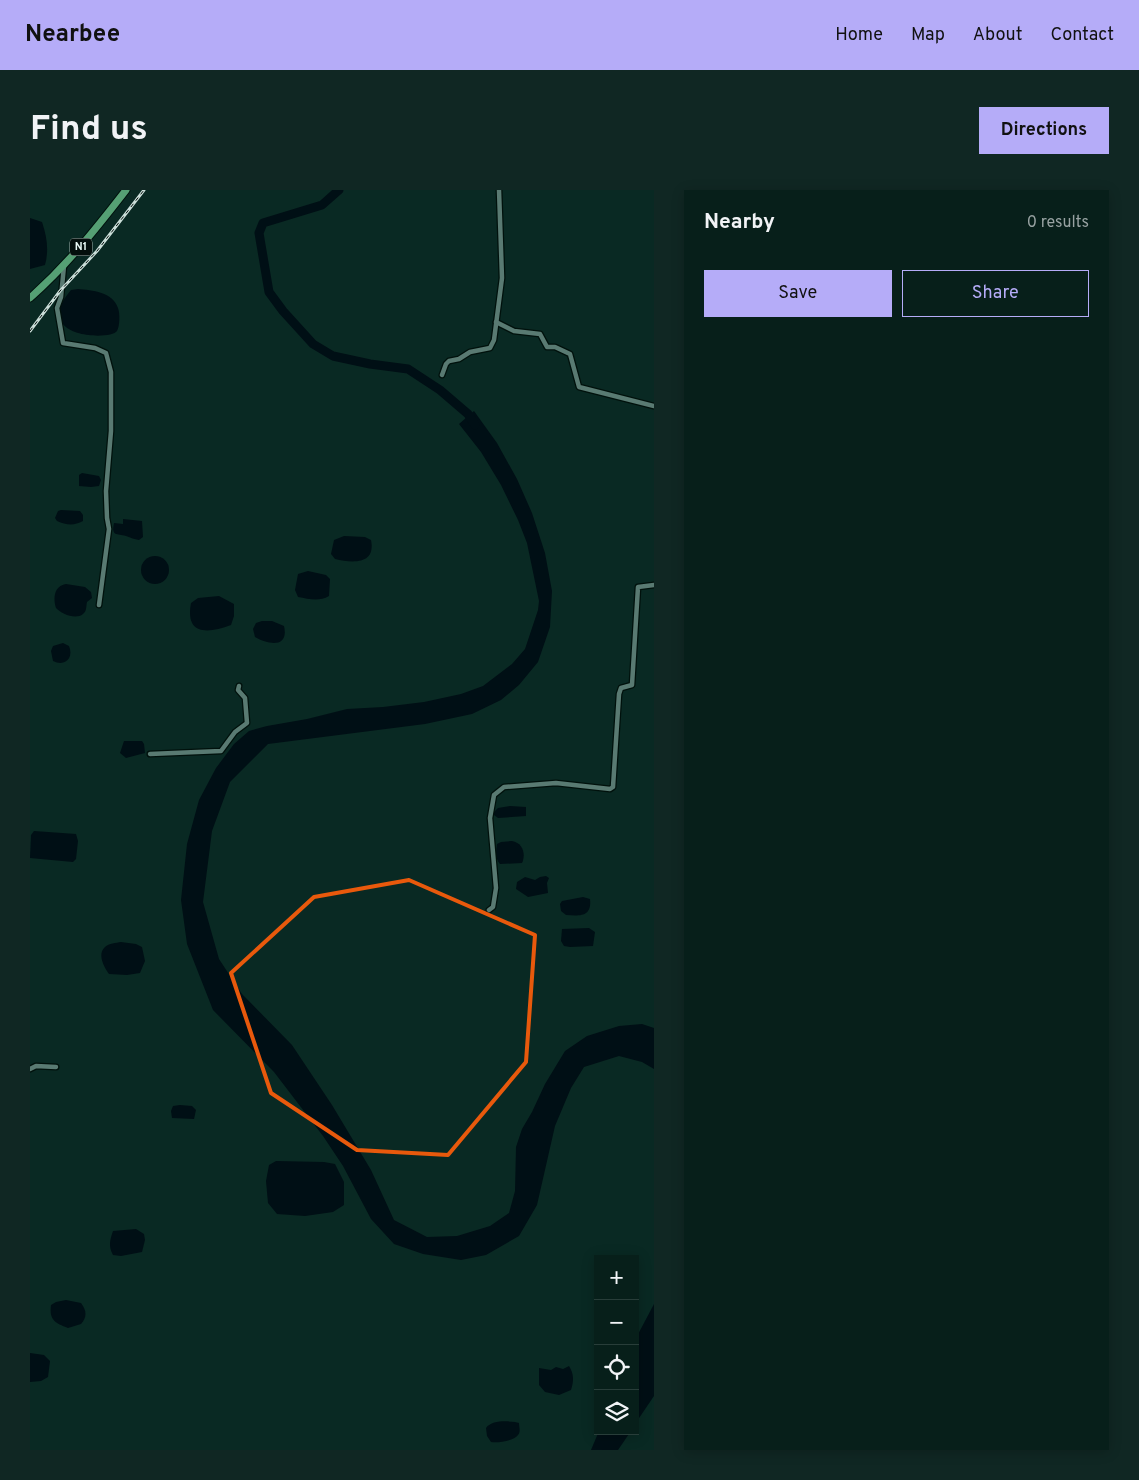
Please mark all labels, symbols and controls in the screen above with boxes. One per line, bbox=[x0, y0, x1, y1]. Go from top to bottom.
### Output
text: Nearbee bbox=[25, 20, 120, 50]
text: Home bbox=[835, 24, 883, 47]
text: Map bbox=[911, 24, 945, 47]
text: About bbox=[973, 24, 1022, 47]
text: Contact bbox=[1050, 24, 1114, 47]
button: Directions bbox=[979, 107, 1109, 154]
text: Find us bbox=[30, 108, 148, 152]
text: Nearby bbox=[704, 209, 775, 236]
text: 0 results bbox=[1027, 213, 1089, 233]
road number: N1 bbox=[70, 238, 92, 256]
button: Save bbox=[704, 270, 892, 317]
button: Share bbox=[902, 270, 1089, 317]
map controls bbox=[594, 1255, 639, 1435]
button: + bbox=[594, 1255, 639, 1300]
button: − bbox=[594, 1300, 639, 1345]
button: locate bbox=[594, 1345, 639, 1390]
button: layers bbox=[594, 1390, 639, 1435]

